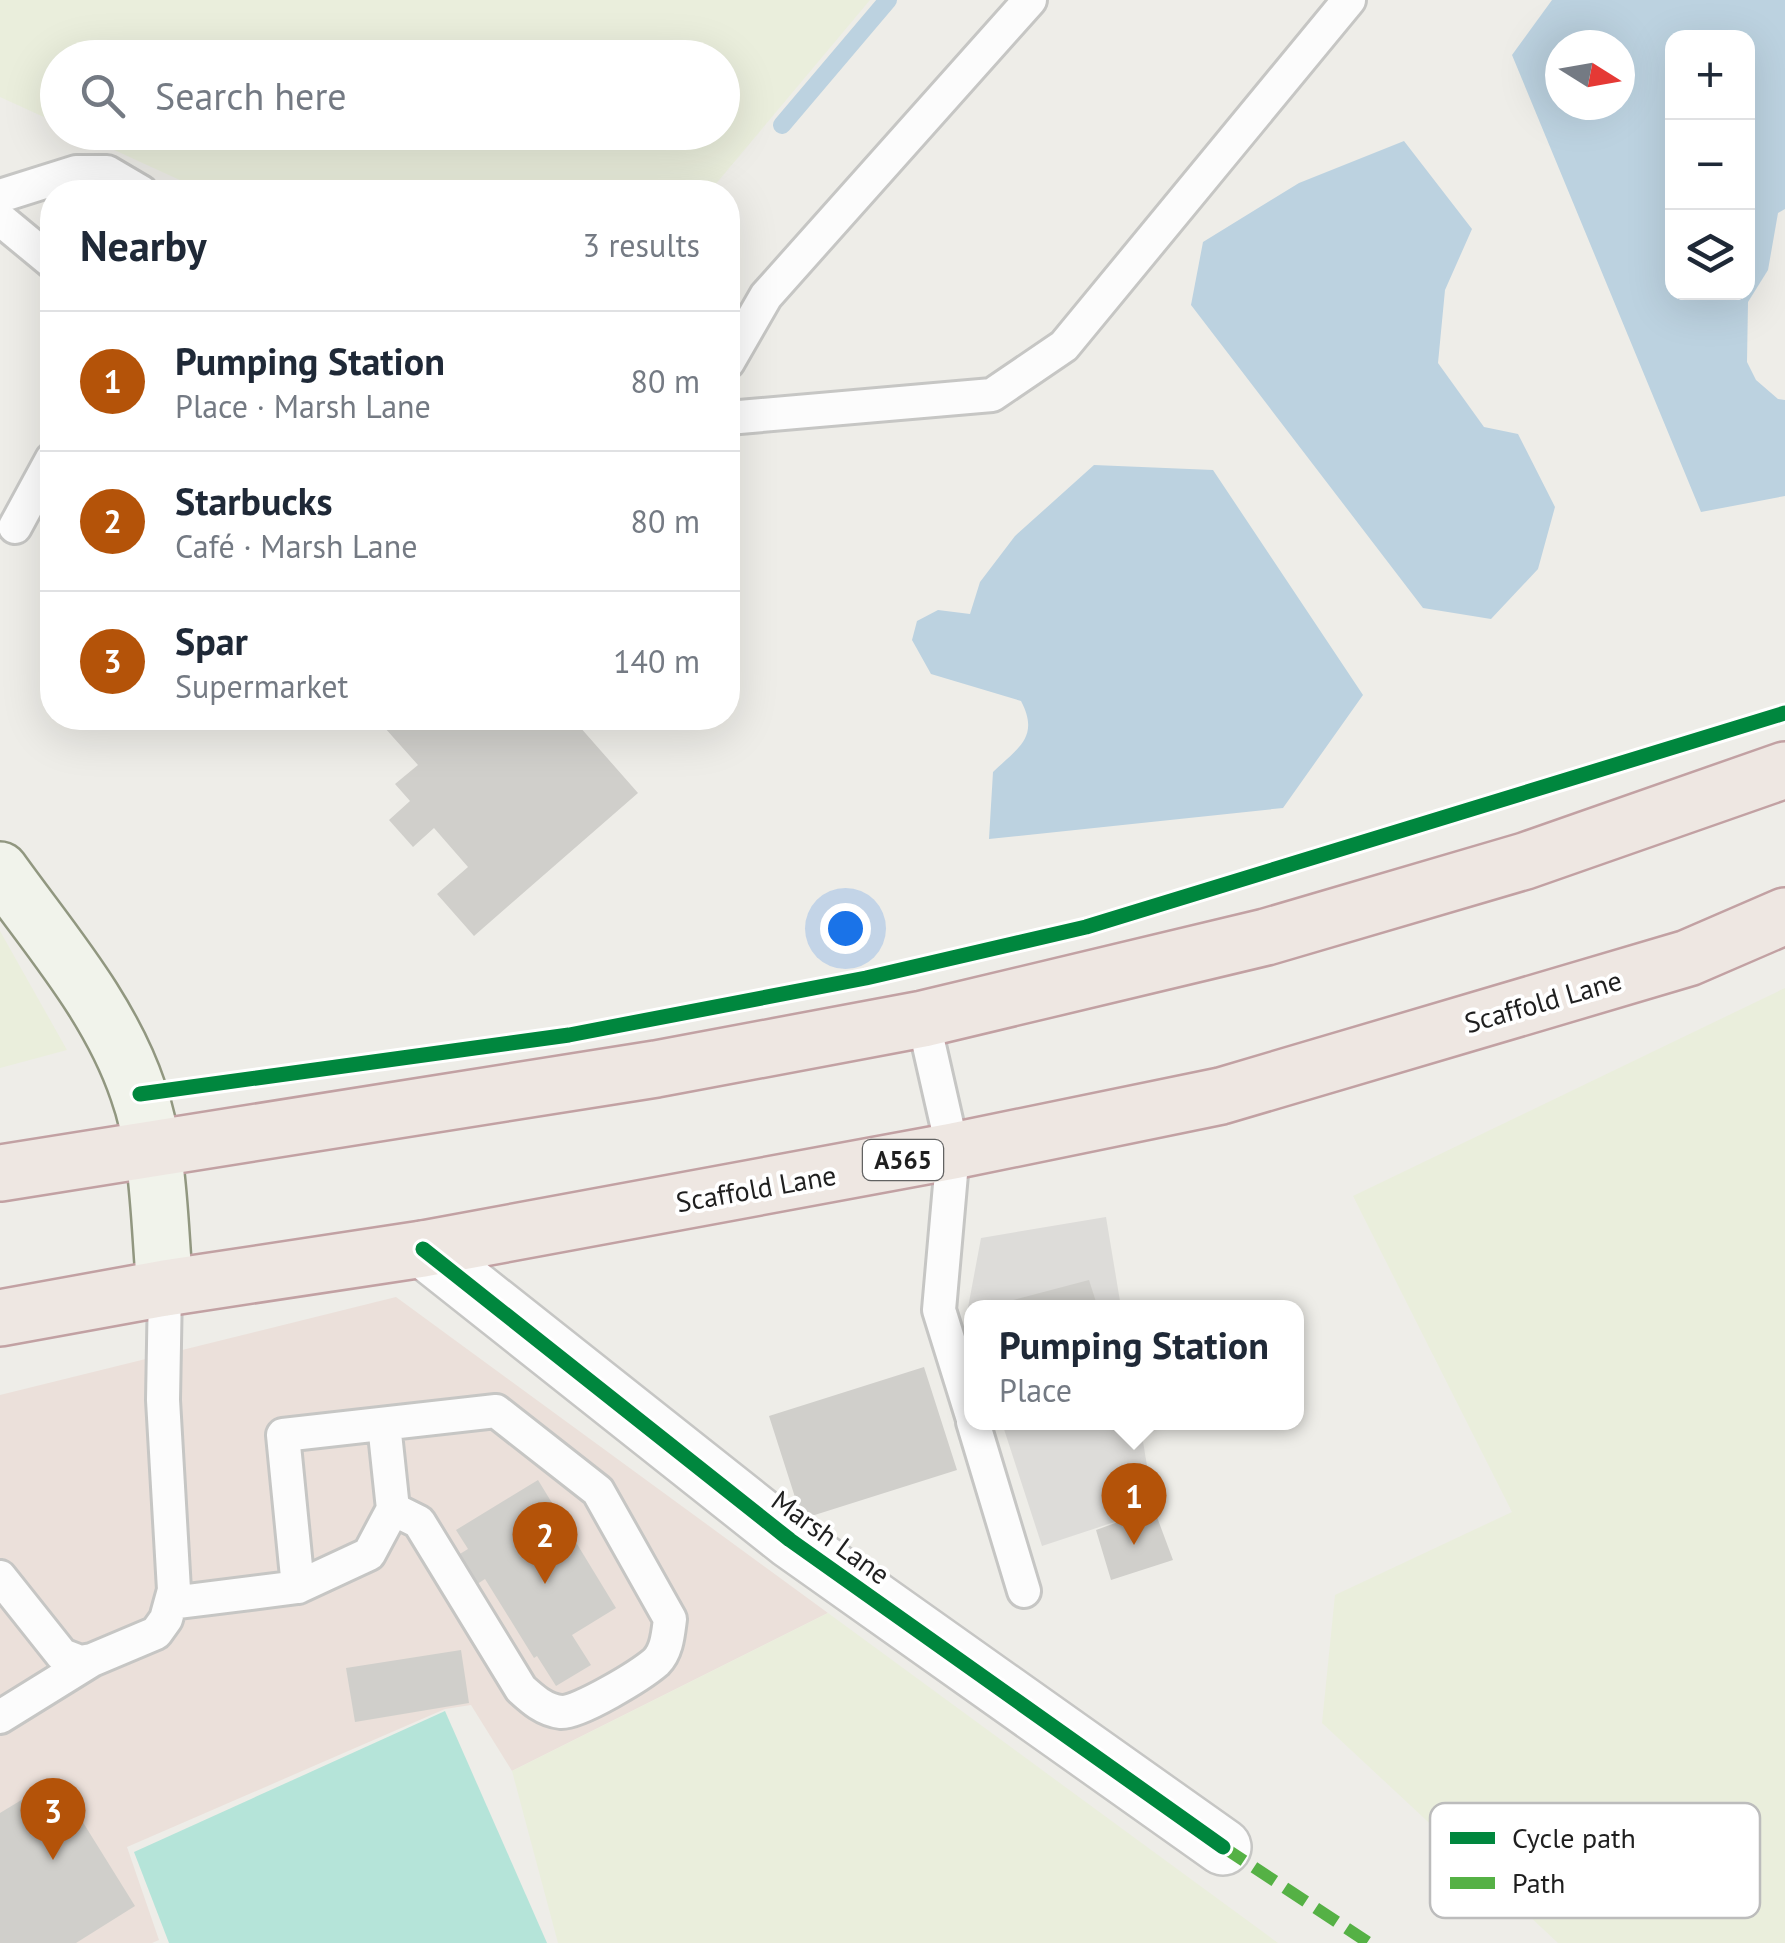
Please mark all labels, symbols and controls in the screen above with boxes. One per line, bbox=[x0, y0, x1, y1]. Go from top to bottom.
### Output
north arrow bbox=[1545, 30, 1635, 120]
map controls bbox=[1665, 30, 1755, 300]
button: + bbox=[1665, 30, 1755, 120]
search box bbox=[40, 40, 740, 150]
icon: search bbox=[75, 68, 130, 123]
text: Search here bbox=[155, 71, 347, 120]
button: − bbox=[1665, 120, 1755, 210]
button: layers bbox=[1665, 210, 1755, 300]
text: Nearby bbox=[80, 218, 207, 273]
text: 3 results bbox=[582, 224, 700, 266]
text: Pumping Station bbox=[175, 336, 445, 385]
text: 1 bbox=[103, 360, 122, 402]
text: 80 m bbox=[631, 360, 700, 402]
text: Place · Marsh Lane bbox=[175, 385, 431, 427]
text: Starbucks bbox=[175, 476, 333, 525]
text: 2 bbox=[103, 500, 122, 542]
text: 80 m bbox=[631, 500, 700, 542]
text: Café · Marsh Lane bbox=[175, 525, 417, 567]
text: Spar bbox=[175, 616, 248, 665]
text: 3 bbox=[103, 640, 122, 682]
text: 140 m bbox=[613, 640, 700, 682]
text: Supermarket bbox=[175, 665, 348, 707]
your location bbox=[820, 903, 871, 954]
street label: Scaffold Lane bbox=[1460, 961, 1626, 1041]
road number: A565 bbox=[863, 1140, 943, 1180]
street label: Scaffold Lane bbox=[673, 1156, 839, 1220]
popup bbox=[964, 1300, 1304, 1430]
text: Pumping Station bbox=[999, 1320, 1269, 1369]
text: Place bbox=[999, 1369, 1072, 1411]
pin: 1 bbox=[1102, 1462, 1166, 1545]
street label: Marsh Lane bbox=[765, 1482, 897, 1592]
pin: 2 bbox=[512, 1502, 578, 1584]
pin: 3 bbox=[20, 1778, 86, 1860]
legend bbox=[1430, 1803, 1760, 1918]
text: Cycle path bbox=[1512, 1819, 1636, 1856]
text: Path bbox=[1512, 1864, 1565, 1901]

